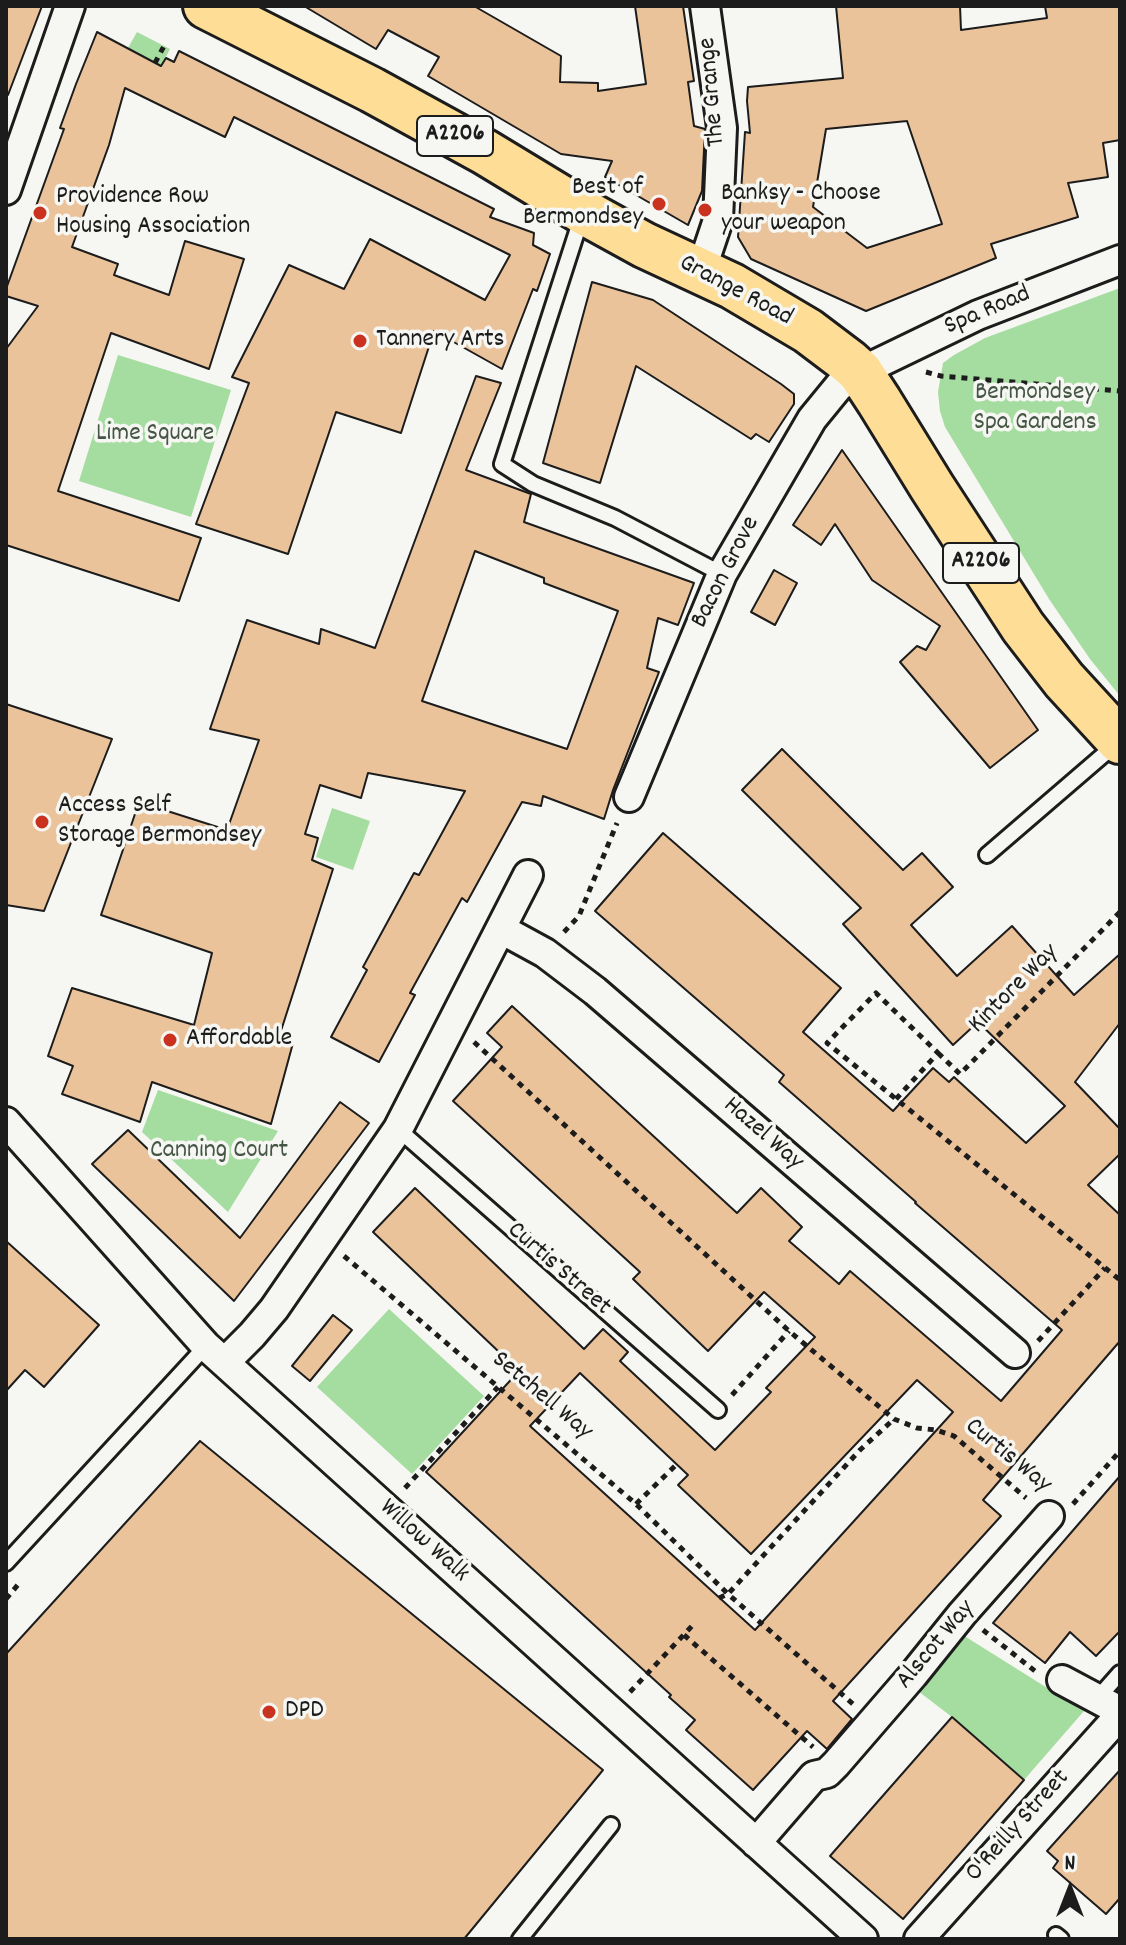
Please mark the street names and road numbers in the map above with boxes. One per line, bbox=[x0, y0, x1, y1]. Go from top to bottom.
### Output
street label: The Grange bbox=[694, 36, 734, 148]
road number: A2206 bbox=[417, 116, 493, 156]
street label: Grange Road bbox=[673, 249, 797, 335]
street label: Spa Road bbox=[940, 280, 1036, 344]
street label: Bacon Grove bbox=[686, 512, 768, 634]
road number: A2206 bbox=[943, 543, 1019, 583]
street label: Kintore Way bbox=[963, 938, 1067, 1042]
street label: Hazel Way bbox=[715, 1092, 809, 1178]
street label: Curtis Street bbox=[499, 1216, 617, 1324]
street label: Setchell Way bbox=[484, 1346, 598, 1448]
street label: Curtis Way bbox=[957, 1413, 1057, 1501]
street label: Willow Walk bbox=[372, 1494, 474, 1590]
street label: Alscot Way bbox=[891, 1595, 983, 1697]
street label: O'Reilly Street bbox=[960, 1764, 1078, 1890]

